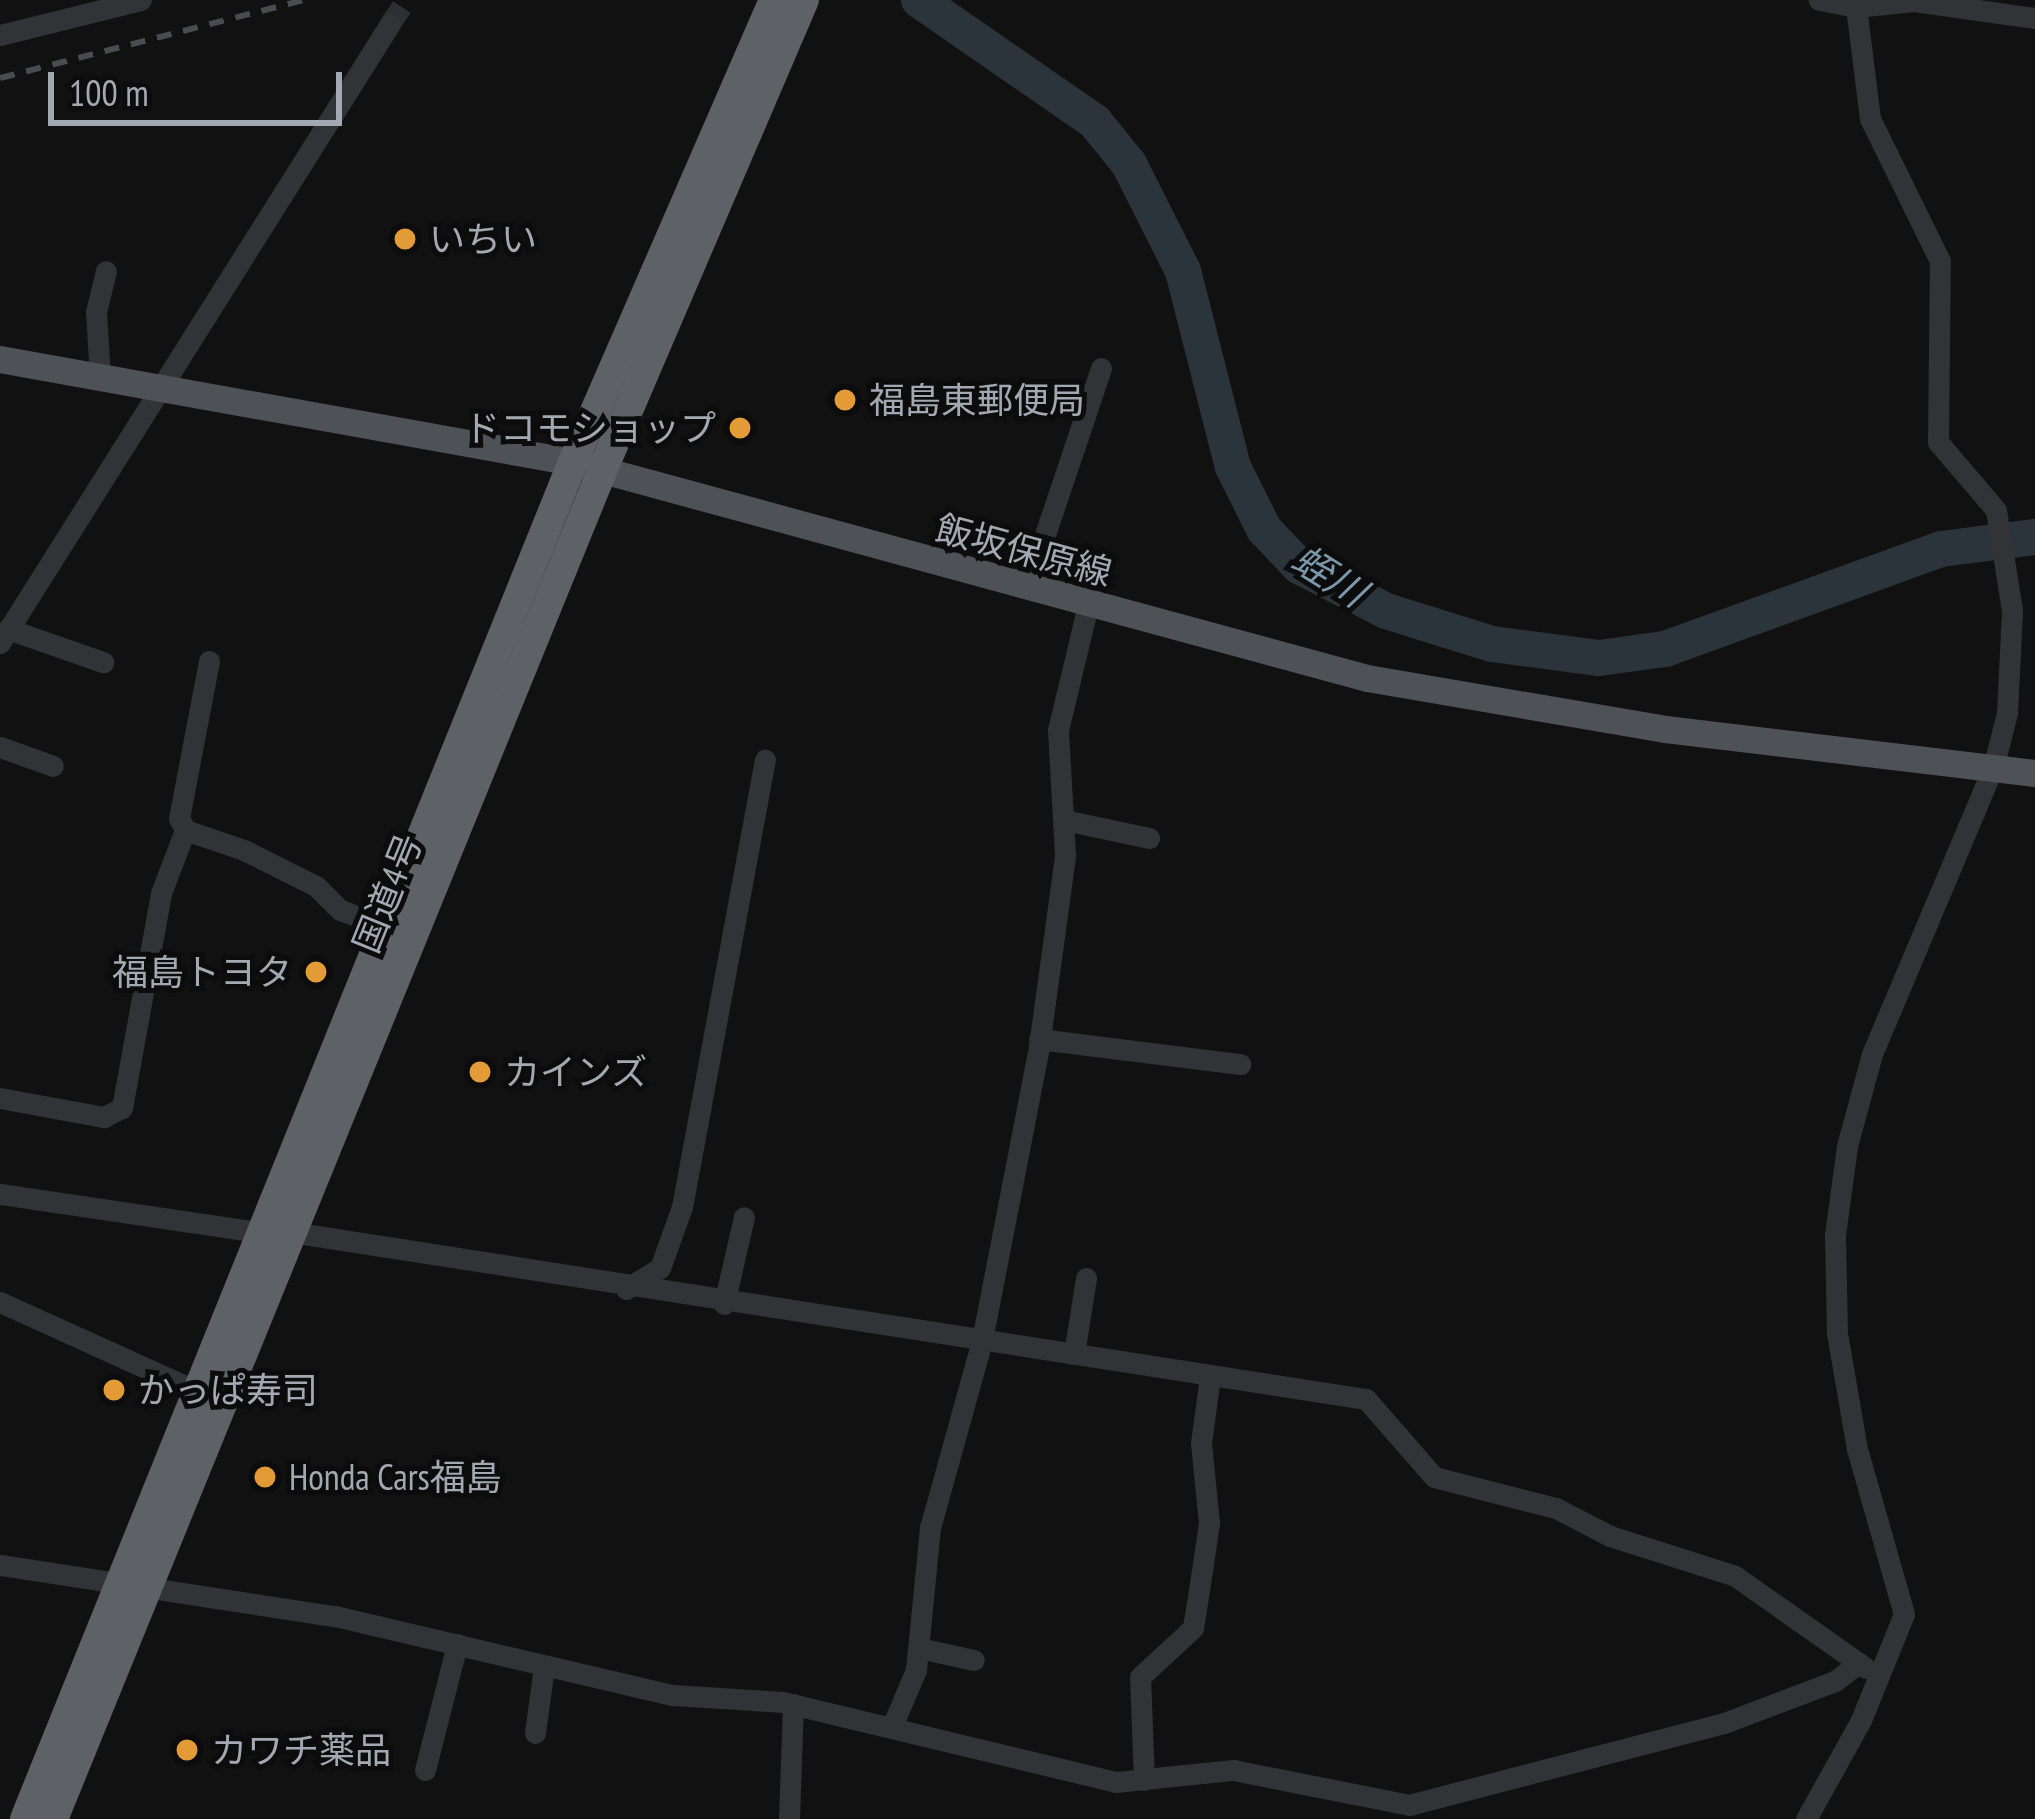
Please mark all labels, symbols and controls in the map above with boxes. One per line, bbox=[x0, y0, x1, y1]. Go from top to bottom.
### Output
scale bar bbox=[54, 48, 348, 122]
text: 100 m bbox=[69, 69, 149, 116]
place label: いちい bbox=[429, 217, 537, 261]
marker: いちい bbox=[392, 226, 418, 252]
place label: 福島東郵便局 bbox=[869, 378, 1085, 422]
marker: 福島東郵便局 bbox=[832, 387, 858, 413]
place label: ドコモショップ bbox=[464, 406, 716, 450]
marker: ドコモショップ bbox=[727, 415, 753, 441]
street label: 飯坂保原線 bbox=[931, 506, 1117, 594]
water label: 蛭川 bbox=[1284, 535, 1374, 617]
street label: 国道4号 bbox=[344, 827, 430, 959]
place label: 福島トヨタ bbox=[112, 950, 292, 994]
marker: 福島トヨタ bbox=[303, 959, 329, 985]
place label: カインズ bbox=[504, 1050, 648, 1094]
marker: カインズ bbox=[467, 1059, 493, 1085]
place label: かっぱ寿司 bbox=[138, 1368, 318, 1412]
marker: かっぱ寿司 bbox=[101, 1377, 127, 1403]
place label: Honda Cars福島 bbox=[289, 1455, 502, 1499]
marker: Honda Cars福島 bbox=[252, 1464, 278, 1490]
place label: カワチ薬品 bbox=[211, 1728, 391, 1772]
marker: カワチ薬品 bbox=[174, 1737, 200, 1763]

